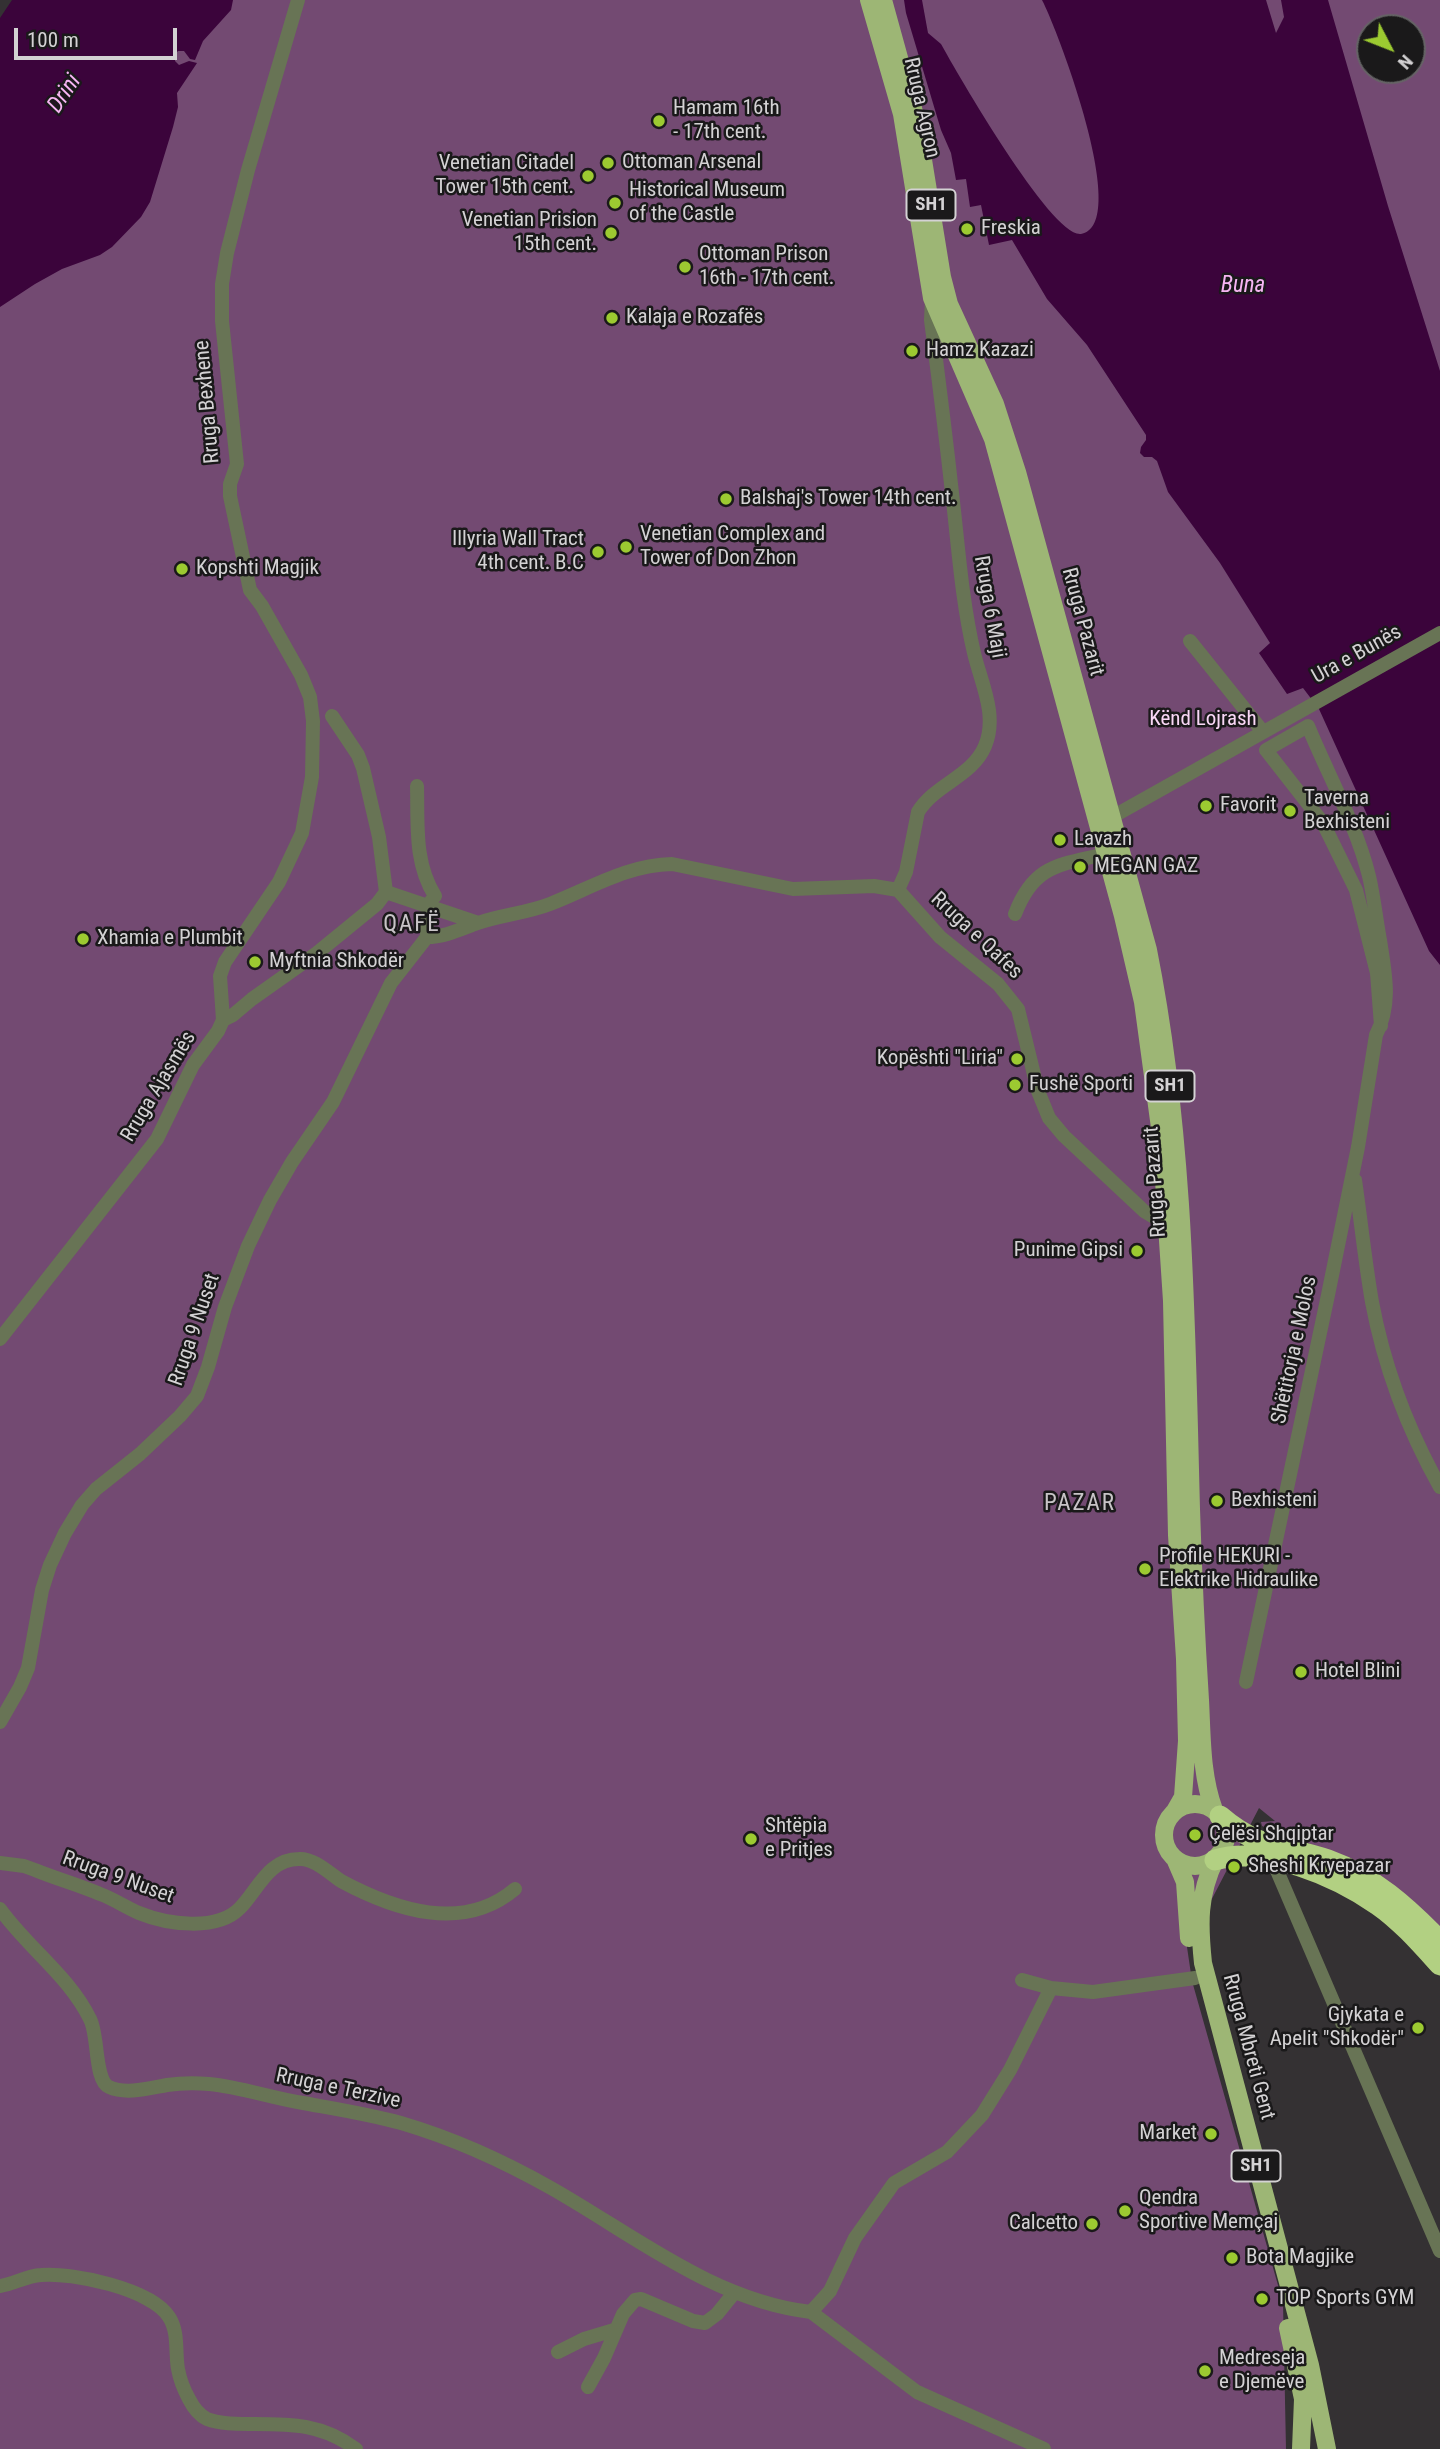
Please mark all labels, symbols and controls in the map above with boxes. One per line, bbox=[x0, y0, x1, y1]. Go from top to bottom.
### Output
scale bar bbox=[18, 14, 180, 58]
north arrow bbox=[1356, 14, 1426, 84]
text: 100 m bbox=[27, 28, 79, 52]
text: N bbox=[1393, 50, 1418, 74]
street label: Rruga Agron bbox=[897, 55, 945, 161]
water label: Drini bbox=[42, 69, 88, 119]
place label: Hamam 16th - 17th cent. bbox=[673, 96, 780, 146]
marker: Hamam 16th - 17th cent. bbox=[651, 113, 667, 129]
place label: Ottoman Arsenal bbox=[622, 150, 761, 176]
place label: Venetian Citadel Tower 15th cent. bbox=[435, 151, 574, 201]
marker: Ottoman Arsenal bbox=[600, 155, 616, 171]
marker: Venetian Citadel Tower 15th cent. bbox=[580, 168, 596, 184]
place label: Historical Museum of the Castle bbox=[629, 178, 785, 228]
road number: SH1 bbox=[906, 190, 956, 220]
marker: Historical Museum of the Castle bbox=[607, 195, 623, 211]
place label: Venetian Prision 15th cent. bbox=[462, 208, 597, 258]
place label: Freskia bbox=[981, 216, 1041, 242]
marker: Freskia bbox=[959, 221, 975, 237]
marker: Venetian Prision 15th cent. bbox=[603, 225, 619, 241]
place label: Ottoman Prison 16th - 17th cent. bbox=[699, 242, 834, 292]
marker: Ottoman Prison 16th - 17th cent. bbox=[677, 259, 693, 275]
water label: Buna bbox=[1221, 272, 1265, 300]
place label: Kalaja e Rozafës bbox=[626, 305, 763, 331]
marker: Kalaja e Rozafës bbox=[604, 310, 620, 326]
place label: Hamz Kazazi bbox=[926, 338, 1034, 364]
street label: Rruga Bexhene bbox=[190, 339, 226, 465]
marker: Hamz Kazazi bbox=[904, 343, 920, 359]
place label: Balshaj's Tower 14th cent. bbox=[740, 486, 957, 512]
marker: Balshaj's Tower 14th cent. bbox=[718, 491, 734, 507]
place label: Venetian Complex and Tower of Don Zhon bbox=[640, 522, 825, 572]
place label: Illyria Wall Tract 4th cent. B.C bbox=[452, 527, 584, 577]
marker: Venetian Complex and Tower of Don Zhon bbox=[618, 539, 634, 555]
marker: Illyria Wall Tract 4th cent. B.C bbox=[590, 544, 606, 560]
street label: Rruga 6 Maji bbox=[968, 554, 1010, 660]
place label: Kopshti Magjik bbox=[196, 556, 319, 582]
marker: Kopshti Magjik bbox=[174, 561, 190, 577]
street label: Rruga Pazarit bbox=[1055, 565, 1109, 679]
street label: Ura e Bunës bbox=[1308, 620, 1406, 690]
park label: Kënd Lojrash bbox=[1149, 707, 1257, 733]
place label: Taverna Bexhisteni bbox=[1304, 786, 1390, 836]
place label: Favorit bbox=[1220, 793, 1276, 819]
marker: Favorit bbox=[1198, 798, 1214, 814]
marker: Taverna Bexhisteni bbox=[1282, 803, 1298, 819]
place label: Lavazh bbox=[1074, 827, 1132, 853]
marker: Lavazh bbox=[1052, 832, 1068, 848]
place label: MEGAN GAZ bbox=[1094, 854, 1198, 880]
marker: MEGAN GAZ bbox=[1072, 859, 1088, 875]
street label: Rruga e Qafes bbox=[925, 887, 1027, 985]
district label: QAFË bbox=[384, 911, 440, 939]
place label: Xhamia e Plumbit bbox=[97, 926, 243, 952]
marker: Xhamia e Plumbit bbox=[75, 931, 91, 947]
place label: Myftnia Shkodër bbox=[269, 949, 404, 975]
marker: Myftnia Shkodër bbox=[247, 954, 263, 970]
street label: Rruga Ajasmës bbox=[116, 1027, 202, 1147]
place label: Kopështi "Liria" bbox=[877, 1046, 1003, 1072]
marker: Kopështi "Liria" bbox=[1009, 1051, 1025, 1067]
road number: SH1 bbox=[1146, 1070, 1194, 1102]
place label: Fushë Sporti bbox=[1029, 1072, 1133, 1098]
marker: Fushë Sporti bbox=[1007, 1077, 1023, 1093]
street label: Rruga Pazarit bbox=[1140, 1126, 1172, 1238]
place label: Punime Gipsi bbox=[1014, 1238, 1123, 1264]
marker: Punime Gipsi bbox=[1129, 1243, 1145, 1259]
street label: Rruga 9 Nuset bbox=[164, 1271, 226, 1389]
street label: Shëtitorja e Molos bbox=[1267, 1274, 1323, 1426]
place label: Bexhisteni bbox=[1231, 1488, 1317, 1514]
district label: PAZAR bbox=[1045, 1490, 1115, 1518]
marker: Bexhisteni bbox=[1209, 1493, 1225, 1509]
place label: Profile HEKURI - Elektrike Hidraulike bbox=[1159, 1544, 1318, 1594]
marker: Profile HEKURI - Elektrike Hidraulike bbox=[1137, 1561, 1153, 1577]
place label: Hotel Blini bbox=[1315, 1659, 1400, 1685]
marker: Hotel Blini bbox=[1293, 1664, 1309, 1680]
place label: Shtëpia e Pritjes bbox=[765, 1814, 833, 1864]
place label: Çelësi Shqiptar bbox=[1209, 1822, 1334, 1848]
marker: Çelësi Shqiptar bbox=[1187, 1827, 1203, 1843]
marker: Shtëpia e Pritjes bbox=[743, 1831, 759, 1847]
street label: Rruga 9 Nuset bbox=[59, 1846, 177, 1910]
place label: Sheshi Kryepazar bbox=[1248, 1854, 1391, 1880]
marker: Sheshi Kryepazar bbox=[1226, 1859, 1242, 1875]
street label: Rruga Mbreti Gent bbox=[1216, 1971, 1280, 2123]
place label: Gjykata e Apelit "Shkodër" bbox=[1270, 2003, 1404, 2053]
marker: Gjykata e Apelit "Shkodër" bbox=[1410, 2020, 1426, 2036]
street label: Rruga e Terzive bbox=[274, 2064, 402, 2114]
place label: Market bbox=[1139, 2121, 1197, 2147]
marker: Market bbox=[1203, 2126, 1219, 2142]
road number: SH1 bbox=[1232, 2150, 1280, 2182]
place label: Qendra Sportive Memçaj bbox=[1139, 2186, 1278, 2236]
marker: Qendra Sportive Memçaj bbox=[1117, 2203, 1133, 2219]
place label: Calcetto bbox=[1009, 2211, 1078, 2237]
marker: Calcetto bbox=[1084, 2216, 1100, 2232]
place label: Bota Magjike bbox=[1246, 2245, 1354, 2271]
marker: Bota Magjike bbox=[1224, 2250, 1240, 2266]
place label: TOP Sports GYM bbox=[1276, 2286, 1414, 2312]
marker: TOP Sports GYM bbox=[1254, 2291, 1270, 2307]
place label: Medreseja e Djemëve bbox=[1219, 2346, 1305, 2396]
marker: Medreseja e Djemëve bbox=[1197, 2363, 1213, 2379]

